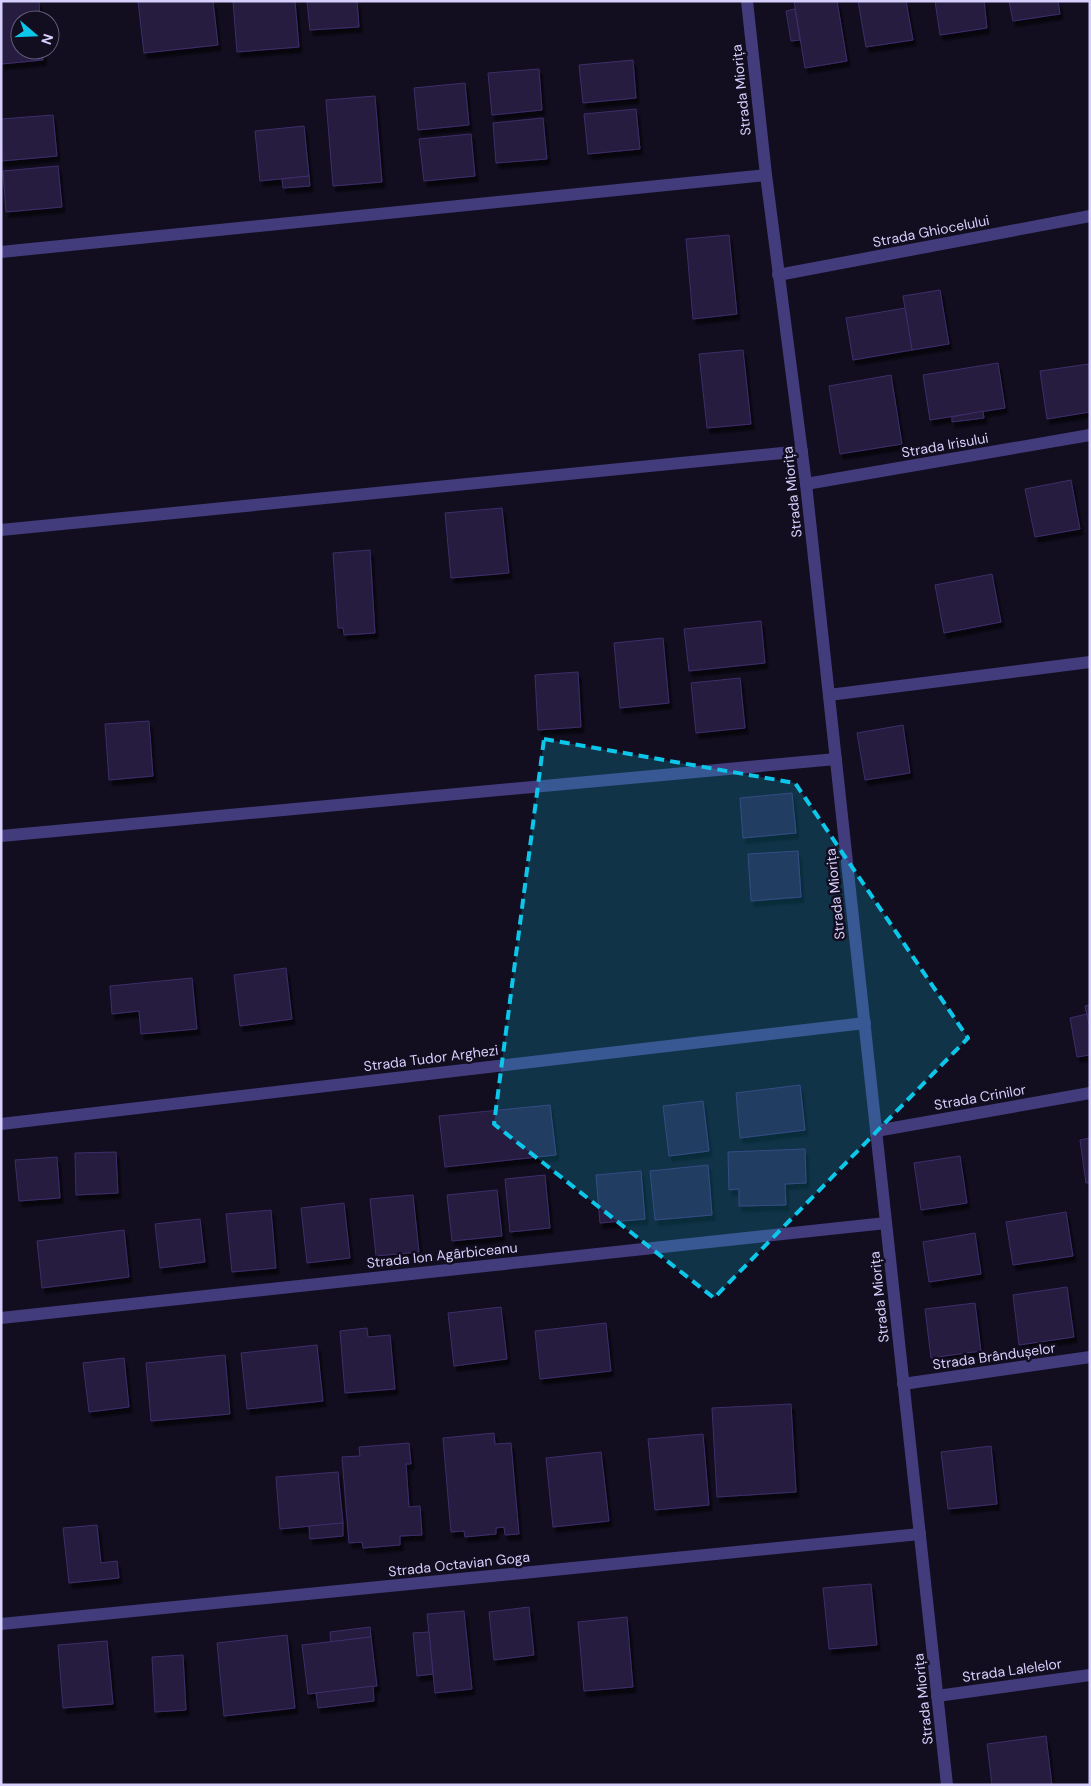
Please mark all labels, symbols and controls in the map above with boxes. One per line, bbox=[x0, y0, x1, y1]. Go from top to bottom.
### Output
north arrow bbox=[10, 10, 60, 60]
text: N bbox=[37, 31, 57, 47]
street label: Strada Miorița bbox=[727, 44, 755, 136]
street label: Strada Ghiocelului bbox=[871, 211, 991, 251]
street label: Strada Irisului bbox=[900, 429, 990, 461]
street label: Strada Miorița bbox=[778, 446, 806, 538]
street label: Strada Miorița bbox=[821, 848, 849, 940]
street label: Strada Tudor Arghezi bbox=[363, 1041, 499, 1075]
street label: Strada Crinilor bbox=[933, 1080, 1027, 1114]
street label: Strada Ion Agârbiceanu bbox=[366, 1238, 518, 1272]
street label: Strada Miorița bbox=[865, 1251, 893, 1343]
street label: Strada Brândușelor bbox=[931, 1338, 1057, 1374]
street label: Strada Octavian Goga bbox=[387, 1548, 531, 1580]
street label: Strada Miorița bbox=[909, 1653, 937, 1745]
street label: Strada Lalelelor bbox=[961, 1654, 1063, 1686]

